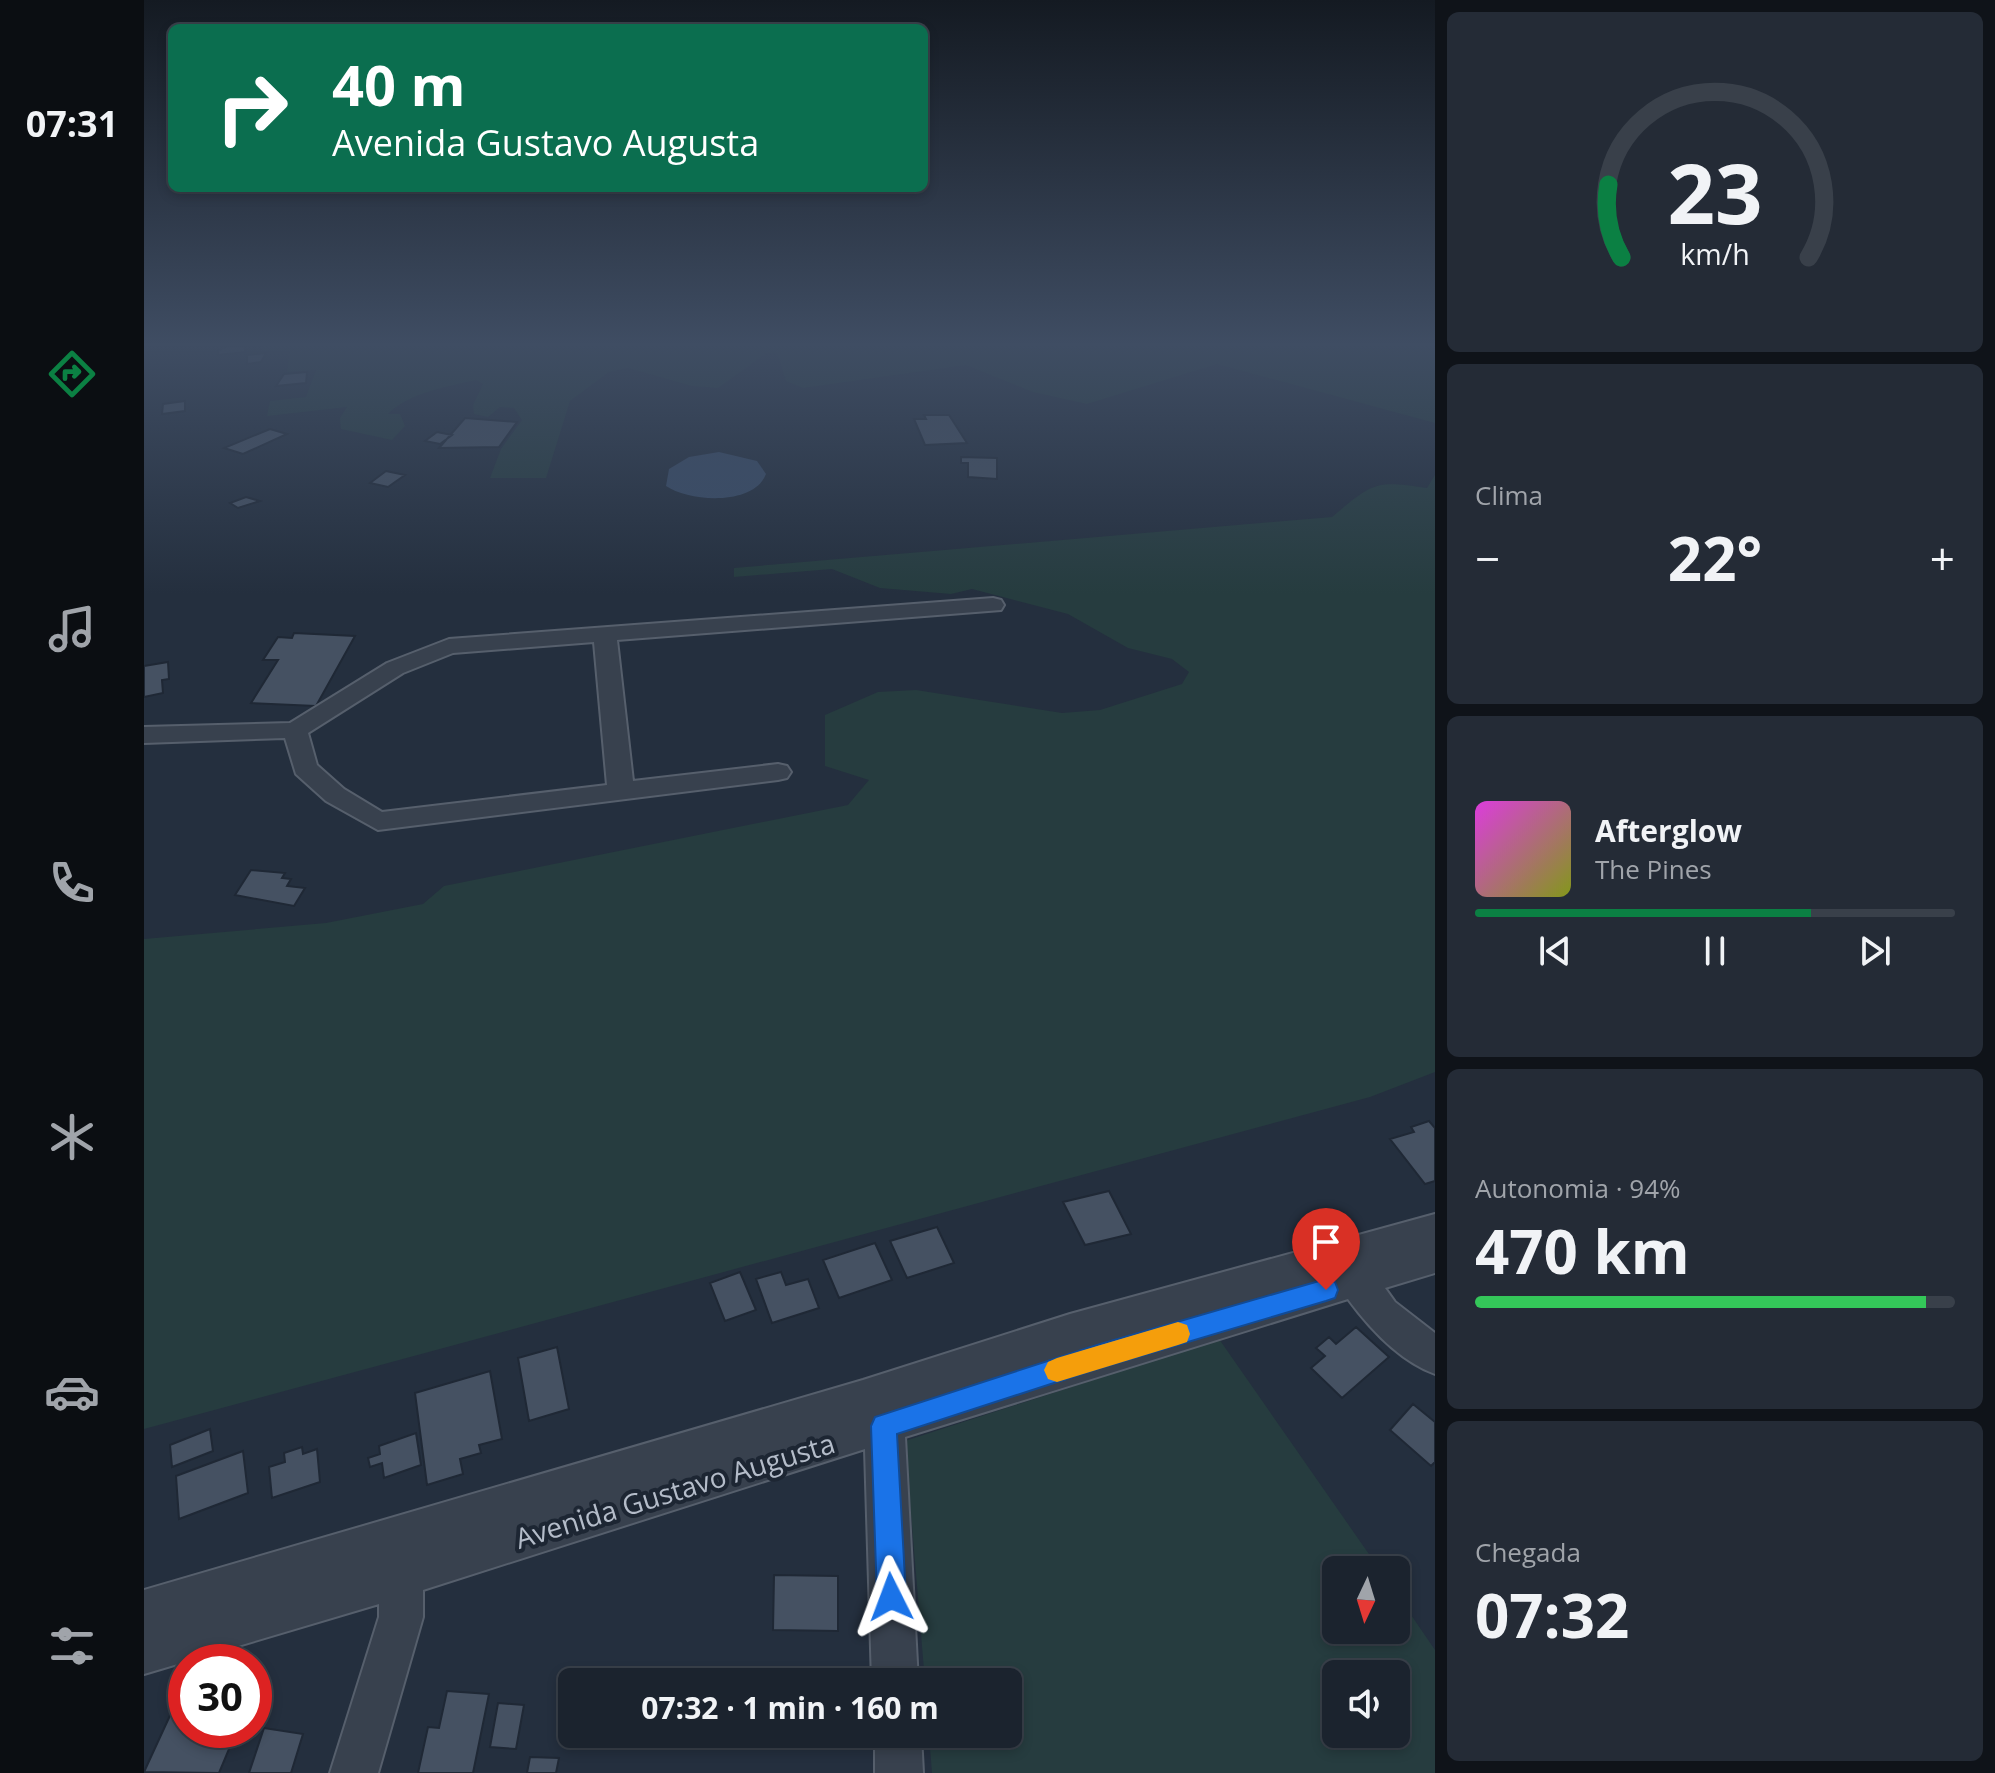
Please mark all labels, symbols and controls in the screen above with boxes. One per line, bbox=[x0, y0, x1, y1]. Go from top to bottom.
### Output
text: 40 m bbox=[332, 46, 466, 122]
icon: right bbox=[200, 56, 304, 160]
text: 07:31 bbox=[26, 99, 118, 148]
text: Avenida Gustavo Augusta bbox=[332, 118, 759, 167]
text: 23 bbox=[1667, 135, 1763, 248]
text: km/h bbox=[1680, 234, 1750, 273]
icon: directions bbox=[44, 346, 100, 402]
text: Clima bbox=[1475, 477, 1543, 513]
text: 22° bbox=[1668, 517, 1762, 599]
text: − bbox=[1475, 528, 1500, 588]
text: + bbox=[1930, 528, 1955, 588]
icon: music bbox=[44, 601, 100, 657]
text: Afterglow bbox=[1595, 810, 1742, 851]
text: The Pines bbox=[1595, 851, 1712, 887]
icon: phone bbox=[44, 855, 100, 911]
icon: previous bbox=[1533, 929, 1577, 973]
icon: pause bbox=[1693, 929, 1737, 973]
icon: next bbox=[1853, 929, 1897, 973]
icon: climate bbox=[44, 1109, 100, 1165]
text: Autonomia · 94% bbox=[1475, 1170, 1681, 1206]
pin bbox=[1292, 1208, 1360, 1290]
text: 470 km bbox=[1475, 1210, 1690, 1292]
icon: arrive bbox=[1304, 1220, 1348, 1264]
icon: car bbox=[44, 1364, 100, 1420]
street label: Avenida Gustavo Augusta bbox=[510, 1423, 839, 1557]
text: Chegada bbox=[1475, 1534, 1581, 1570]
position arrow bbox=[849, 1555, 933, 1639]
north arrow bbox=[1322, 1556, 1410, 1644]
map controls bbox=[1322, 1556, 1410, 1748]
text: 07:32 bbox=[1475, 1574, 1629, 1656]
icon: filters bbox=[44, 1618, 100, 1674]
speed limit sign: 30 bbox=[168, 1644, 272, 1748]
button: sound bbox=[1322, 1660, 1410, 1748]
text: 07:32 · 1 min · 160 m bbox=[641, 1687, 939, 1728]

